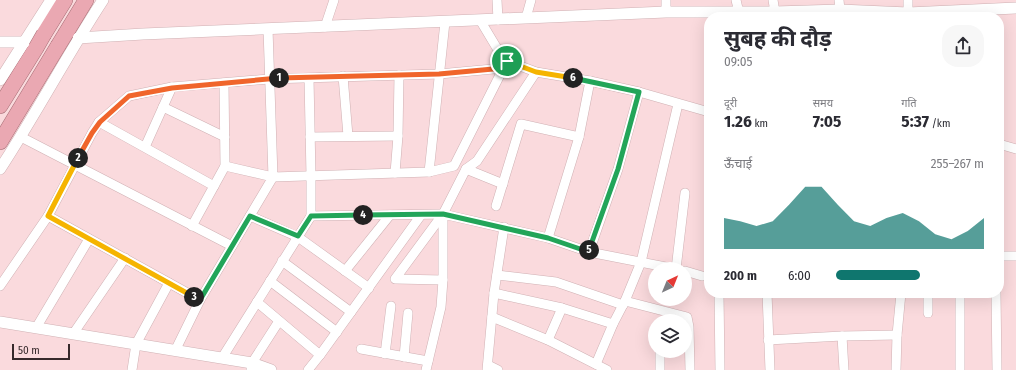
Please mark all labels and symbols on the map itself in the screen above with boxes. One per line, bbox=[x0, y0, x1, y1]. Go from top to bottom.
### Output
pin bbox=[490, 44, 524, 78]
pin: 1 bbox=[269, 68, 289, 88]
pin: 6 bbox=[563, 68, 583, 88]
pin: 2 bbox=[68, 148, 88, 168]
pin: 4 bbox=[353, 205, 373, 225]
pin: 5 bbox=[579, 240, 599, 260]
north arrow bbox=[648, 262, 692, 306]
pin: 3 bbox=[184, 287, 204, 307]
scale bar bbox=[12, 342, 70, 361]

